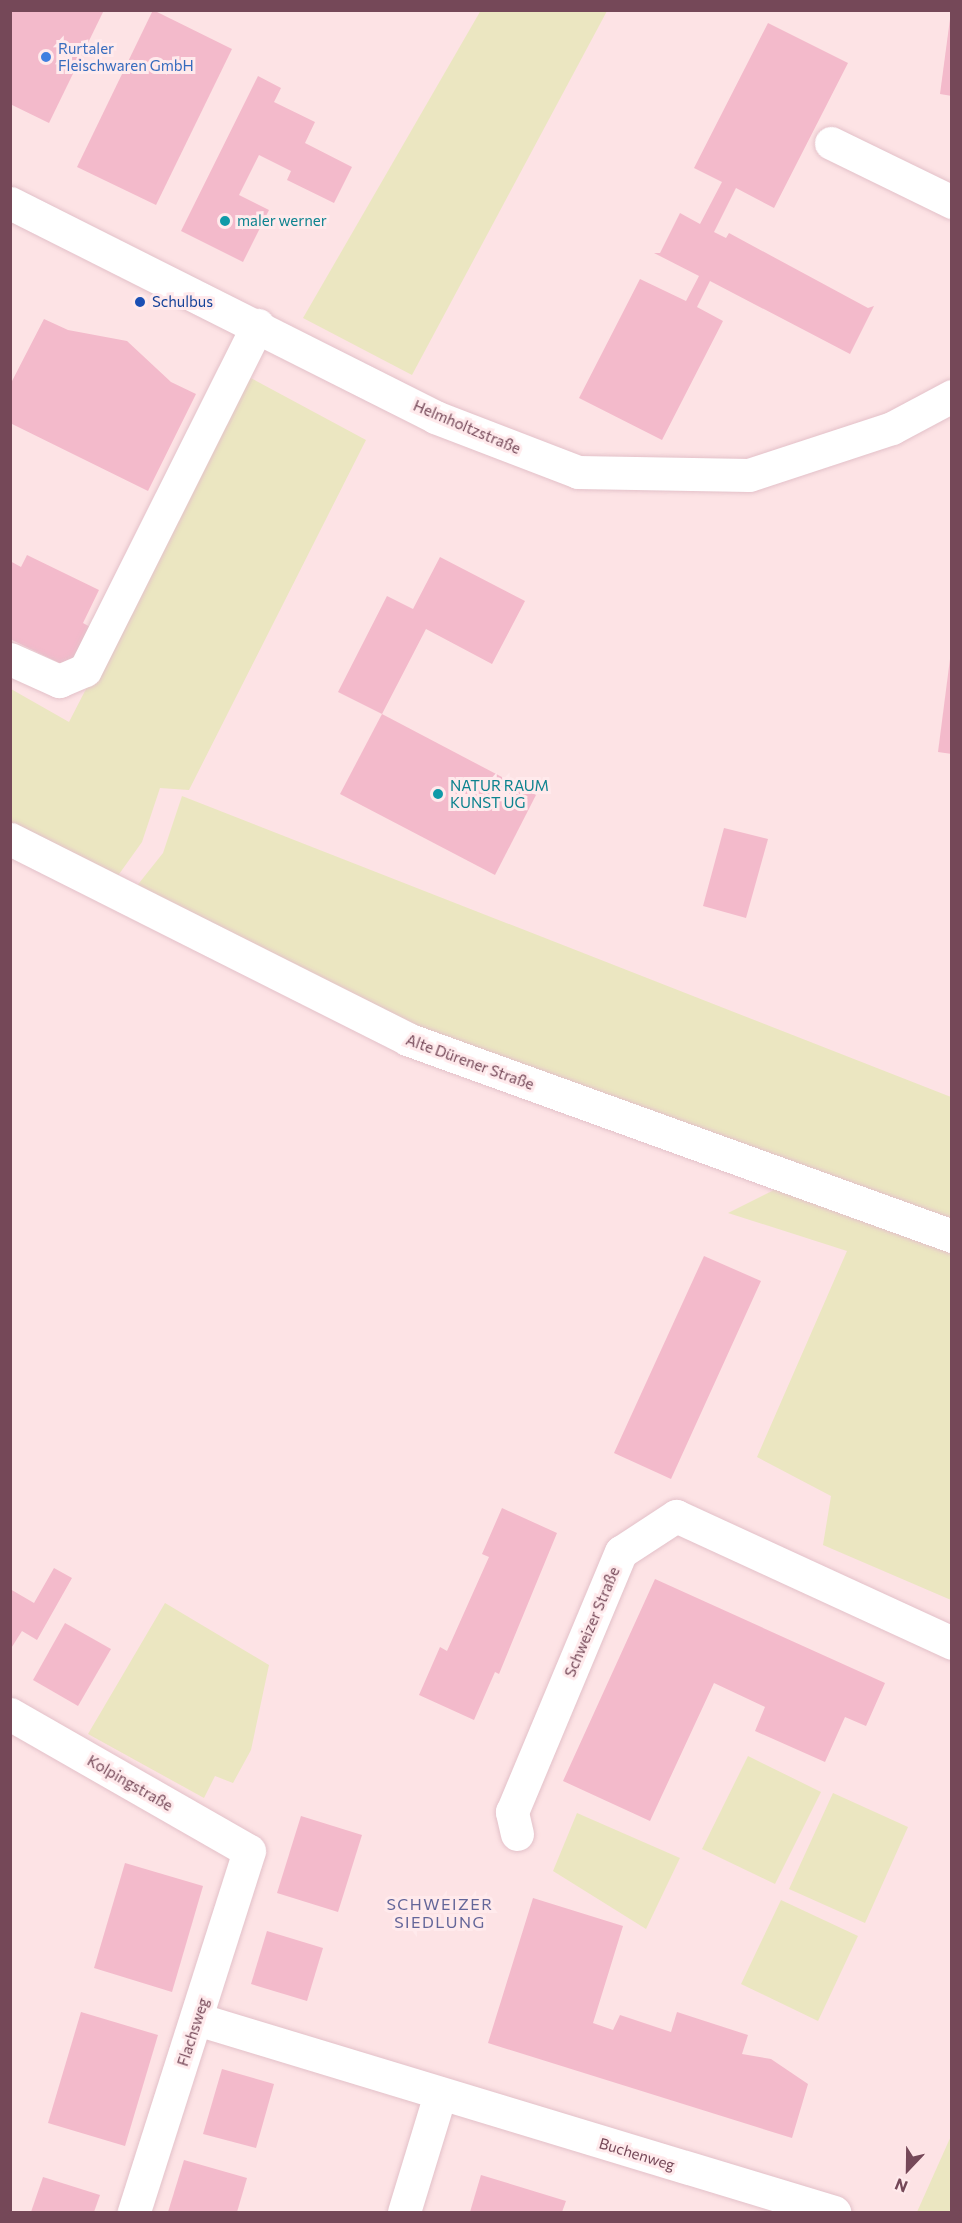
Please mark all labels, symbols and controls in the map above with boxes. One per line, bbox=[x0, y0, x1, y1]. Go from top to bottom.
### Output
place label: Rurtaler Fleischwaren GmbH bbox=[58, 39, 194, 74]
marker: Rurtaler Fleischwaren GmbH bbox=[39, 50, 53, 64]
place label: maler werner bbox=[237, 212, 327, 230]
marker: maler werner bbox=[218, 214, 232, 228]
place label: Schulbus bbox=[152, 293, 213, 311]
marker: Schulbus bbox=[133, 295, 147, 309]
street label: Helmholtzstraße bbox=[411, 396, 523, 458]
place label: NATUR RAUM KUNST UG bbox=[450, 776, 549, 811]
marker: NATUR RAUM KUNST UG bbox=[431, 787, 445, 801]
street label: Alte Dürener Straße bbox=[404, 1030, 536, 1094]
street label: Schweizer Straße bbox=[561, 1564, 623, 1680]
street label: Kolpingstraße bbox=[84, 1751, 176, 1815]
district label: SCHWEIZER SIEDLUNG bbox=[386, 1894, 494, 1932]
street label: Flachsweg bbox=[174, 1996, 212, 2068]
street label: Buchenweg bbox=[597, 2134, 677, 2174]
north arrow bbox=[878, 2139, 938, 2199]
text: N bbox=[892, 2175, 910, 2197]

